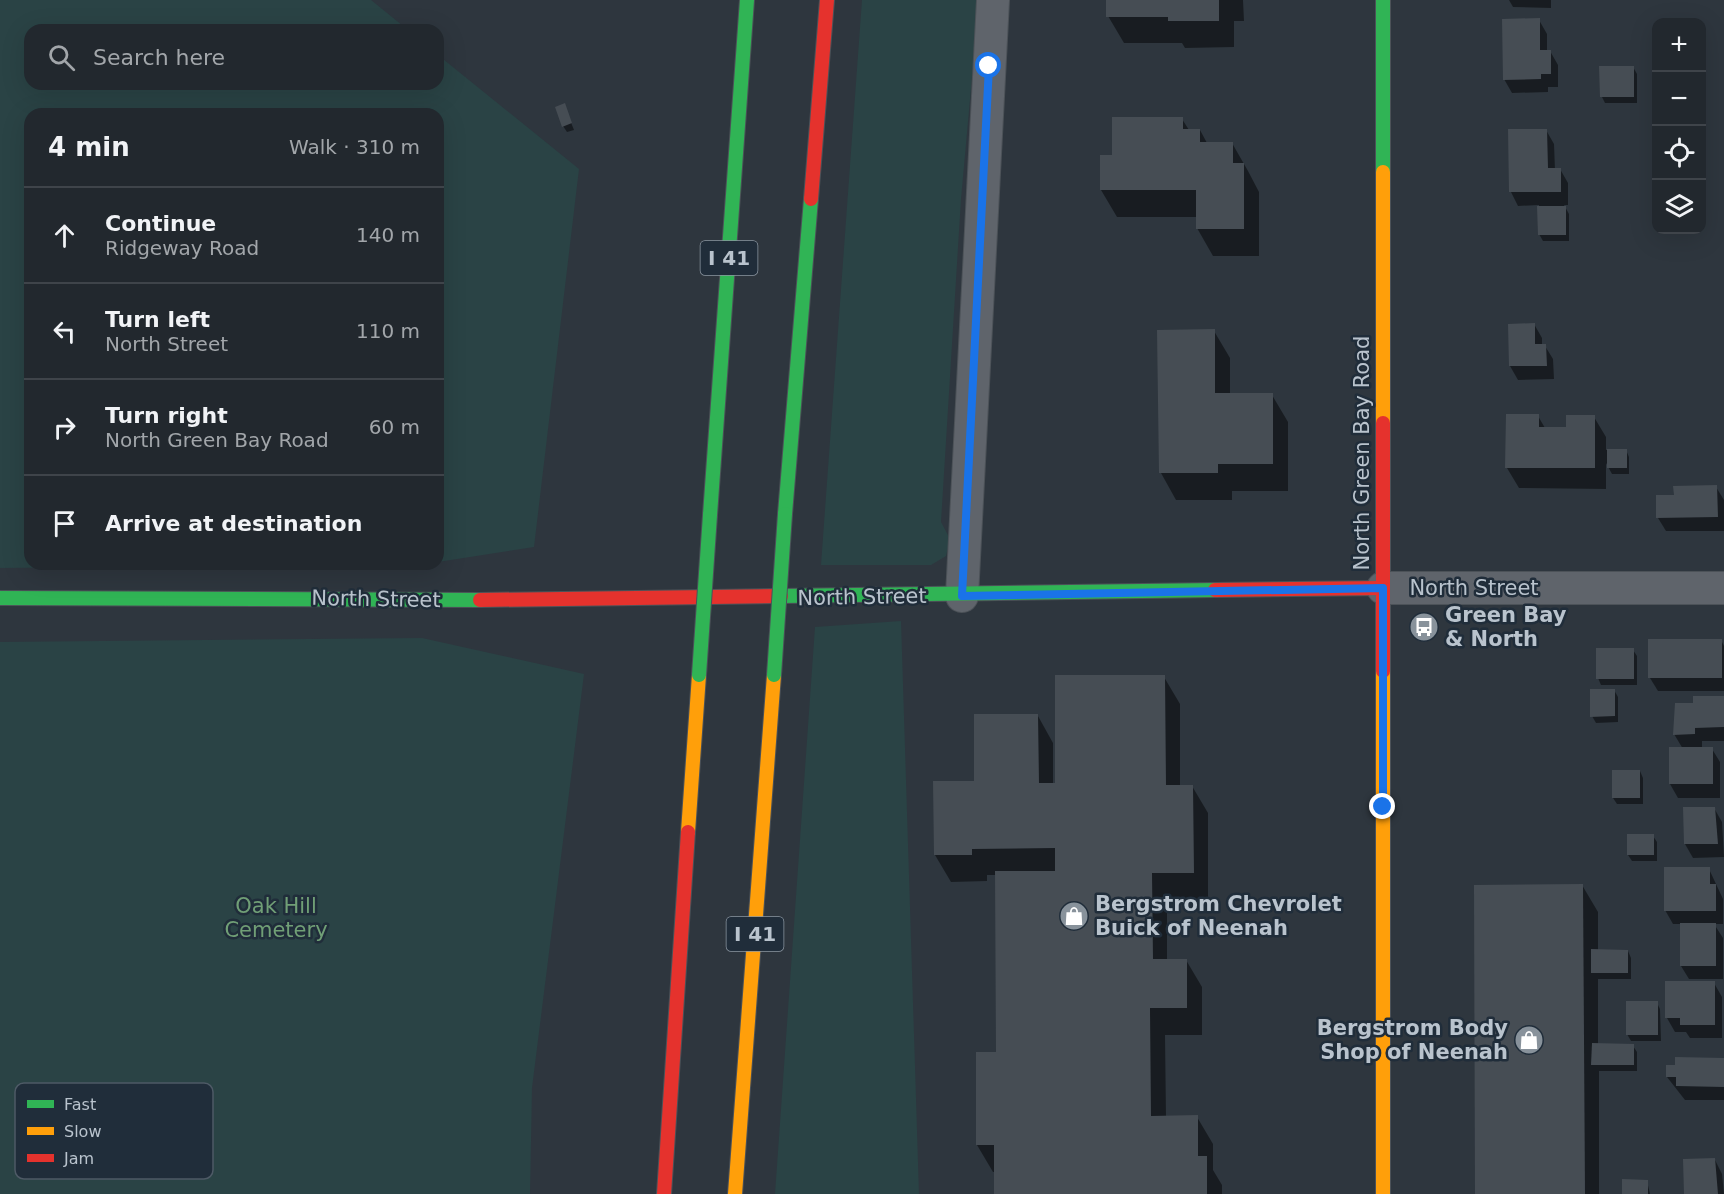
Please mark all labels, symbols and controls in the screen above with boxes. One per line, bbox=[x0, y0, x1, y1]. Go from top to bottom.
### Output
map controls bbox=[1652, 18, 1706, 234]
button: + bbox=[1652, 18, 1706, 72]
search box bbox=[24, 24, 444, 90]
icon: search bbox=[45, 41, 78, 74]
text: Search here bbox=[93, 45, 225, 70]
route start bbox=[975, 52, 1001, 78]
button: − bbox=[1652, 72, 1706, 126]
button: locate bbox=[1652, 126, 1706, 180]
text: 4 min bbox=[48, 132, 130, 162]
text: Walk · 310 m bbox=[289, 135, 420, 159]
button: layers bbox=[1652, 180, 1706, 234]
text: Continue bbox=[105, 211, 216, 236]
icon: ahead bbox=[48, 219, 81, 252]
text: 140 m bbox=[356, 223, 420, 247]
text: Ridgeway Road bbox=[105, 236, 259, 260]
road number: I 41 bbox=[700, 241, 758, 275]
text: Turn left bbox=[105, 307, 210, 332]
icon: left bbox=[48, 315, 81, 348]
text: 110 m bbox=[356, 319, 420, 343]
text: North Street bbox=[105, 332, 228, 356]
street label: North Green Bay Road bbox=[1350, 336, 1374, 570]
text: Turn right bbox=[105, 403, 228, 428]
icon: right bbox=[48, 411, 81, 444]
text: 60 m bbox=[369, 415, 420, 439]
text: North Green Bay Road bbox=[105, 428, 329, 452]
icon: arrive bbox=[48, 507, 81, 540]
text: Arrive at destination bbox=[105, 511, 362, 536]
street label: North Street bbox=[1409, 576, 1539, 600]
street label: North Street bbox=[797, 584, 927, 610]
street label: North Street bbox=[311, 586, 441, 612]
place label: Green Bay & North bbox=[1445, 603, 1567, 651]
bus stop icon: Green Bay & North bbox=[1408, 611, 1440, 643]
route end bbox=[1369, 793, 1395, 819]
place label: Bergstrom Chevrolet Buick of Neenah bbox=[1095, 892, 1342, 940]
park label: Oak Hill Cemetery bbox=[224, 894, 328, 942]
shop icon: Bergstrom Chevrolet Buick of Neenah bbox=[1058, 900, 1090, 932]
road number: I 41 bbox=[726, 917, 783, 951]
place label: Bergstrom Body Shop of Neenah bbox=[1317, 1016, 1508, 1064]
shop icon: Bergstrom Body Shop of Neenah bbox=[1513, 1024, 1545, 1056]
legend bbox=[15, 1083, 213, 1179]
text: Fast bbox=[64, 1095, 96, 1114]
text: Slow bbox=[64, 1122, 101, 1141]
text: Jam bbox=[63, 1149, 94, 1168]

